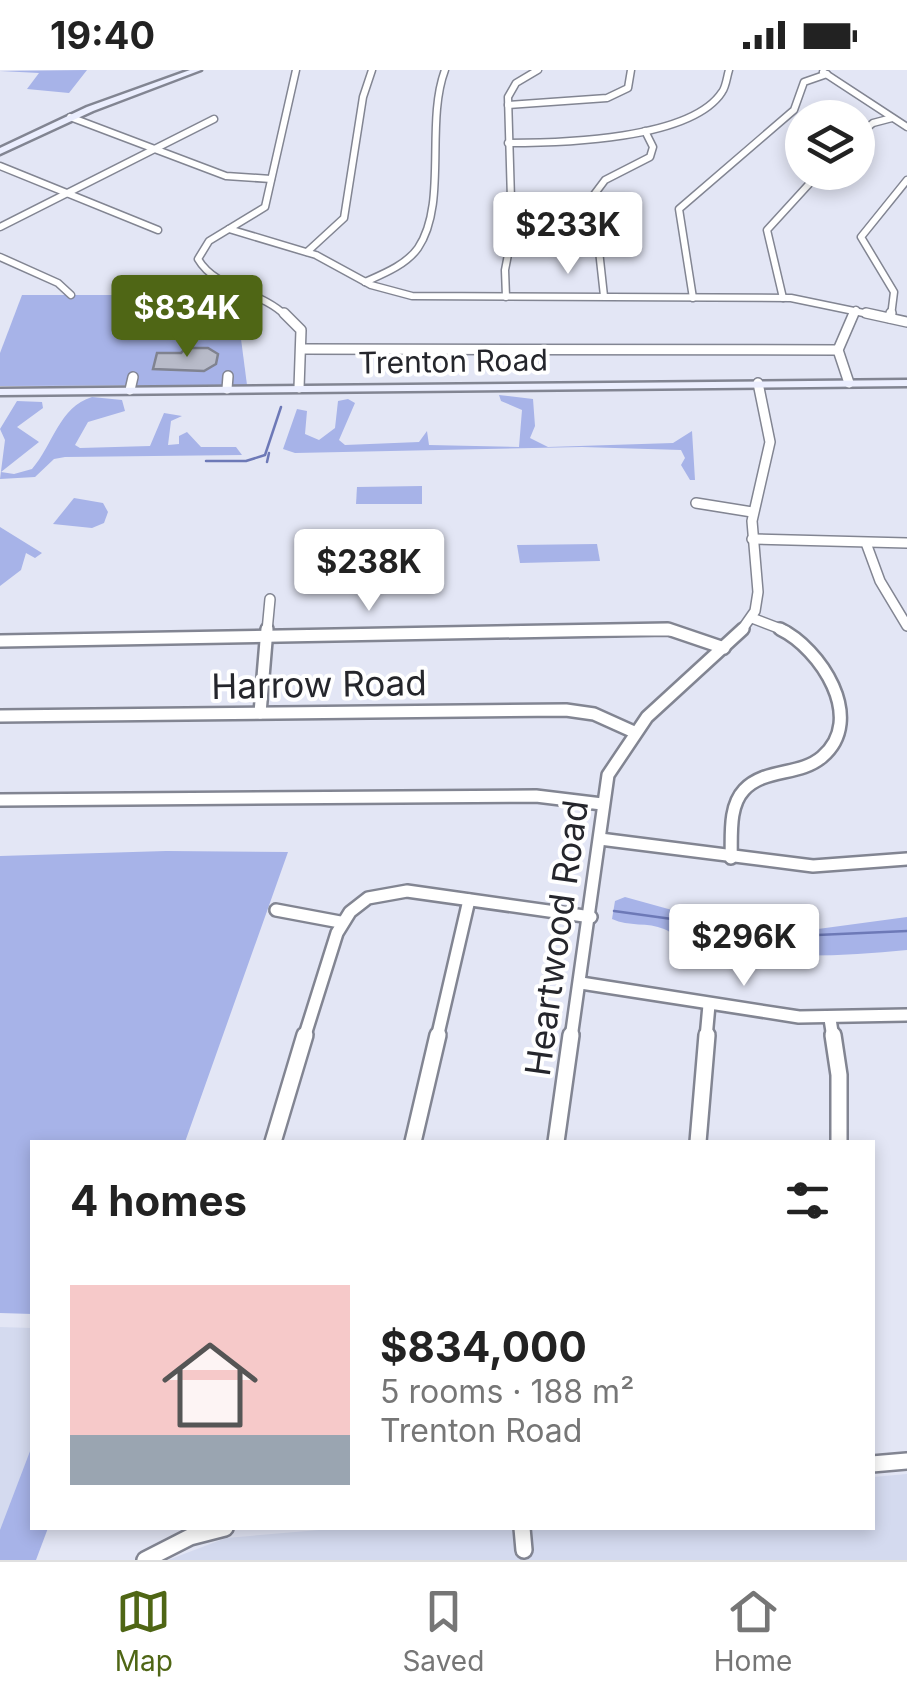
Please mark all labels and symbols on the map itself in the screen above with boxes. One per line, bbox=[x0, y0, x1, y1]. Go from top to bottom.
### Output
pin: $233K bbox=[498, 192, 638, 277]
pin: $834K bbox=[117, 275, 257, 360]
street label: Trenton Road bbox=[358, 341, 548, 381]
pin: $238K bbox=[299, 529, 439, 614]
street label: Harrow Road bbox=[211, 661, 427, 707]
street label: Heartwood Road bbox=[516, 797, 596, 1078]
pin: $296K bbox=[674, 904, 814, 989]

